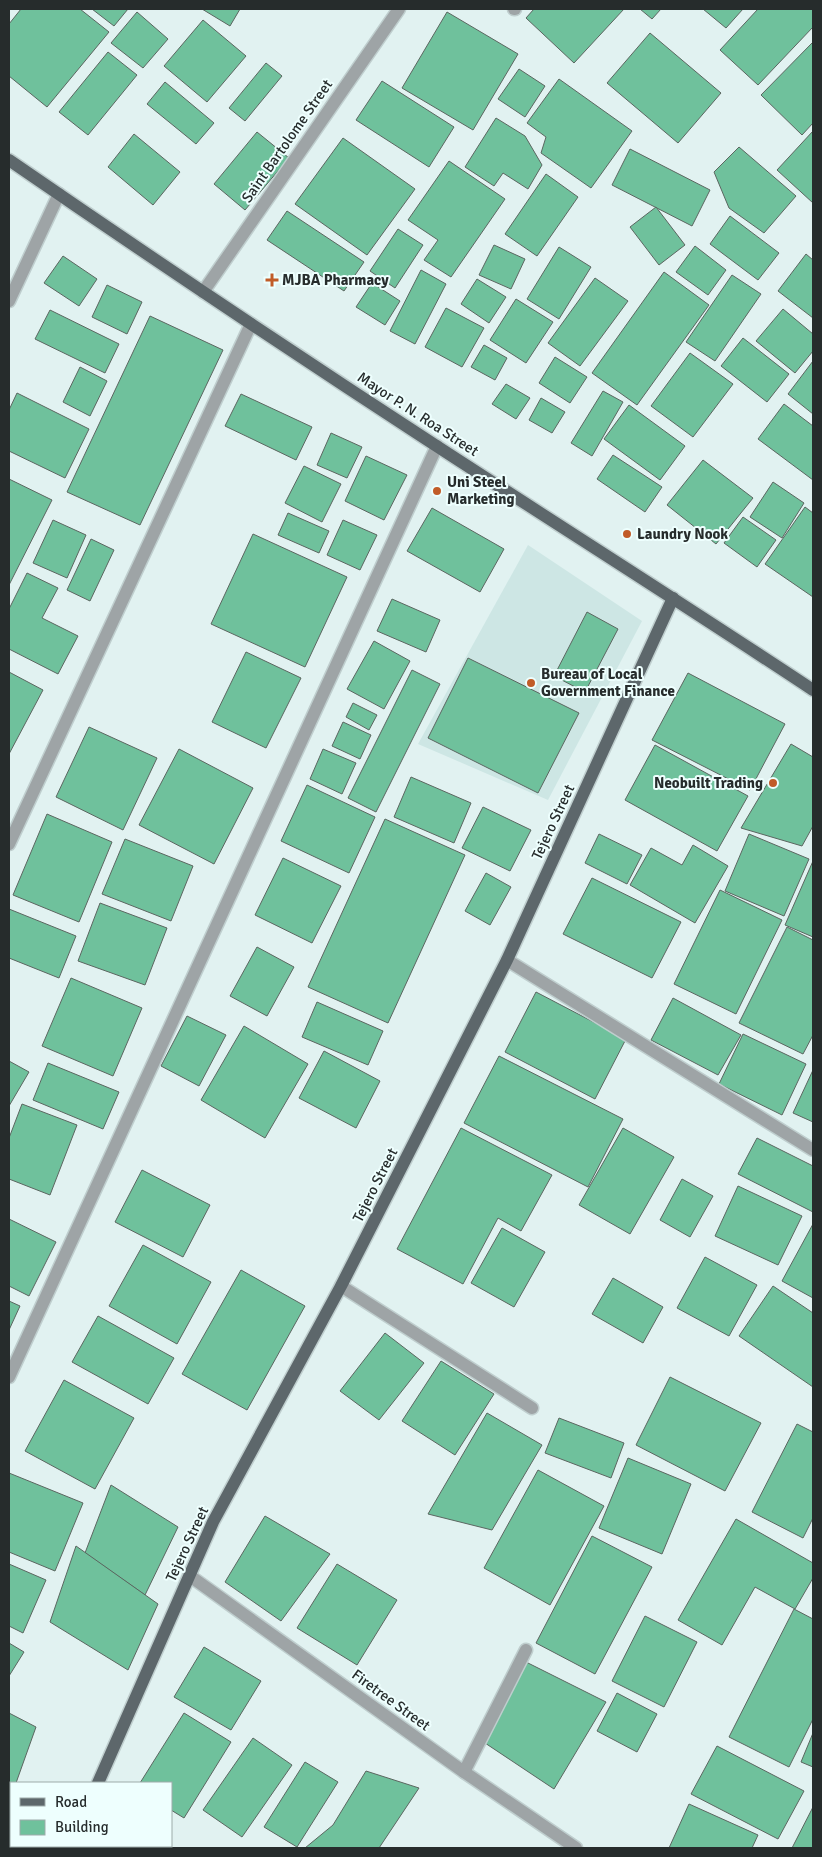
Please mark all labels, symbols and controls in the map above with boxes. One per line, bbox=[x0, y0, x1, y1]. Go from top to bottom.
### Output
street label: Saint Bartolome Street bbox=[238, 76, 336, 206]
place label: MJBA Pharmacy bbox=[282, 271, 389, 289]
marker: MJBA Pharmacy bbox=[266, 274, 278, 286]
street label: Mayor P. N. Roa Street bbox=[354, 368, 482, 460]
place label: Uni Steel Marketing bbox=[447, 473, 515, 508]
marker: Uni Steel Marketing bbox=[431, 485, 443, 497]
place label: Laundry Nook bbox=[637, 525, 728, 543]
marker: Laundry Nook bbox=[621, 528, 633, 540]
place label: Bureau of Local Government Finance bbox=[541, 665, 675, 700]
marker: Bureau of Local Government Finance bbox=[525, 677, 537, 689]
place label: Neobuilt Trading bbox=[654, 774, 763, 792]
marker: Neobuilt Trading bbox=[767, 777, 779, 789]
street label: Tejero Street bbox=[528, 782, 578, 862]
street label: Tejero Street bbox=[349, 1145, 401, 1225]
street label: Tejero Street bbox=[162, 1504, 212, 1584]
street label: Firetree Street bbox=[348, 1666, 434, 1734]
legend bbox=[10, 1782, 172, 1847]
text: Road bbox=[55, 1793, 87, 1811]
text: Building bbox=[55, 1818, 109, 1836]

